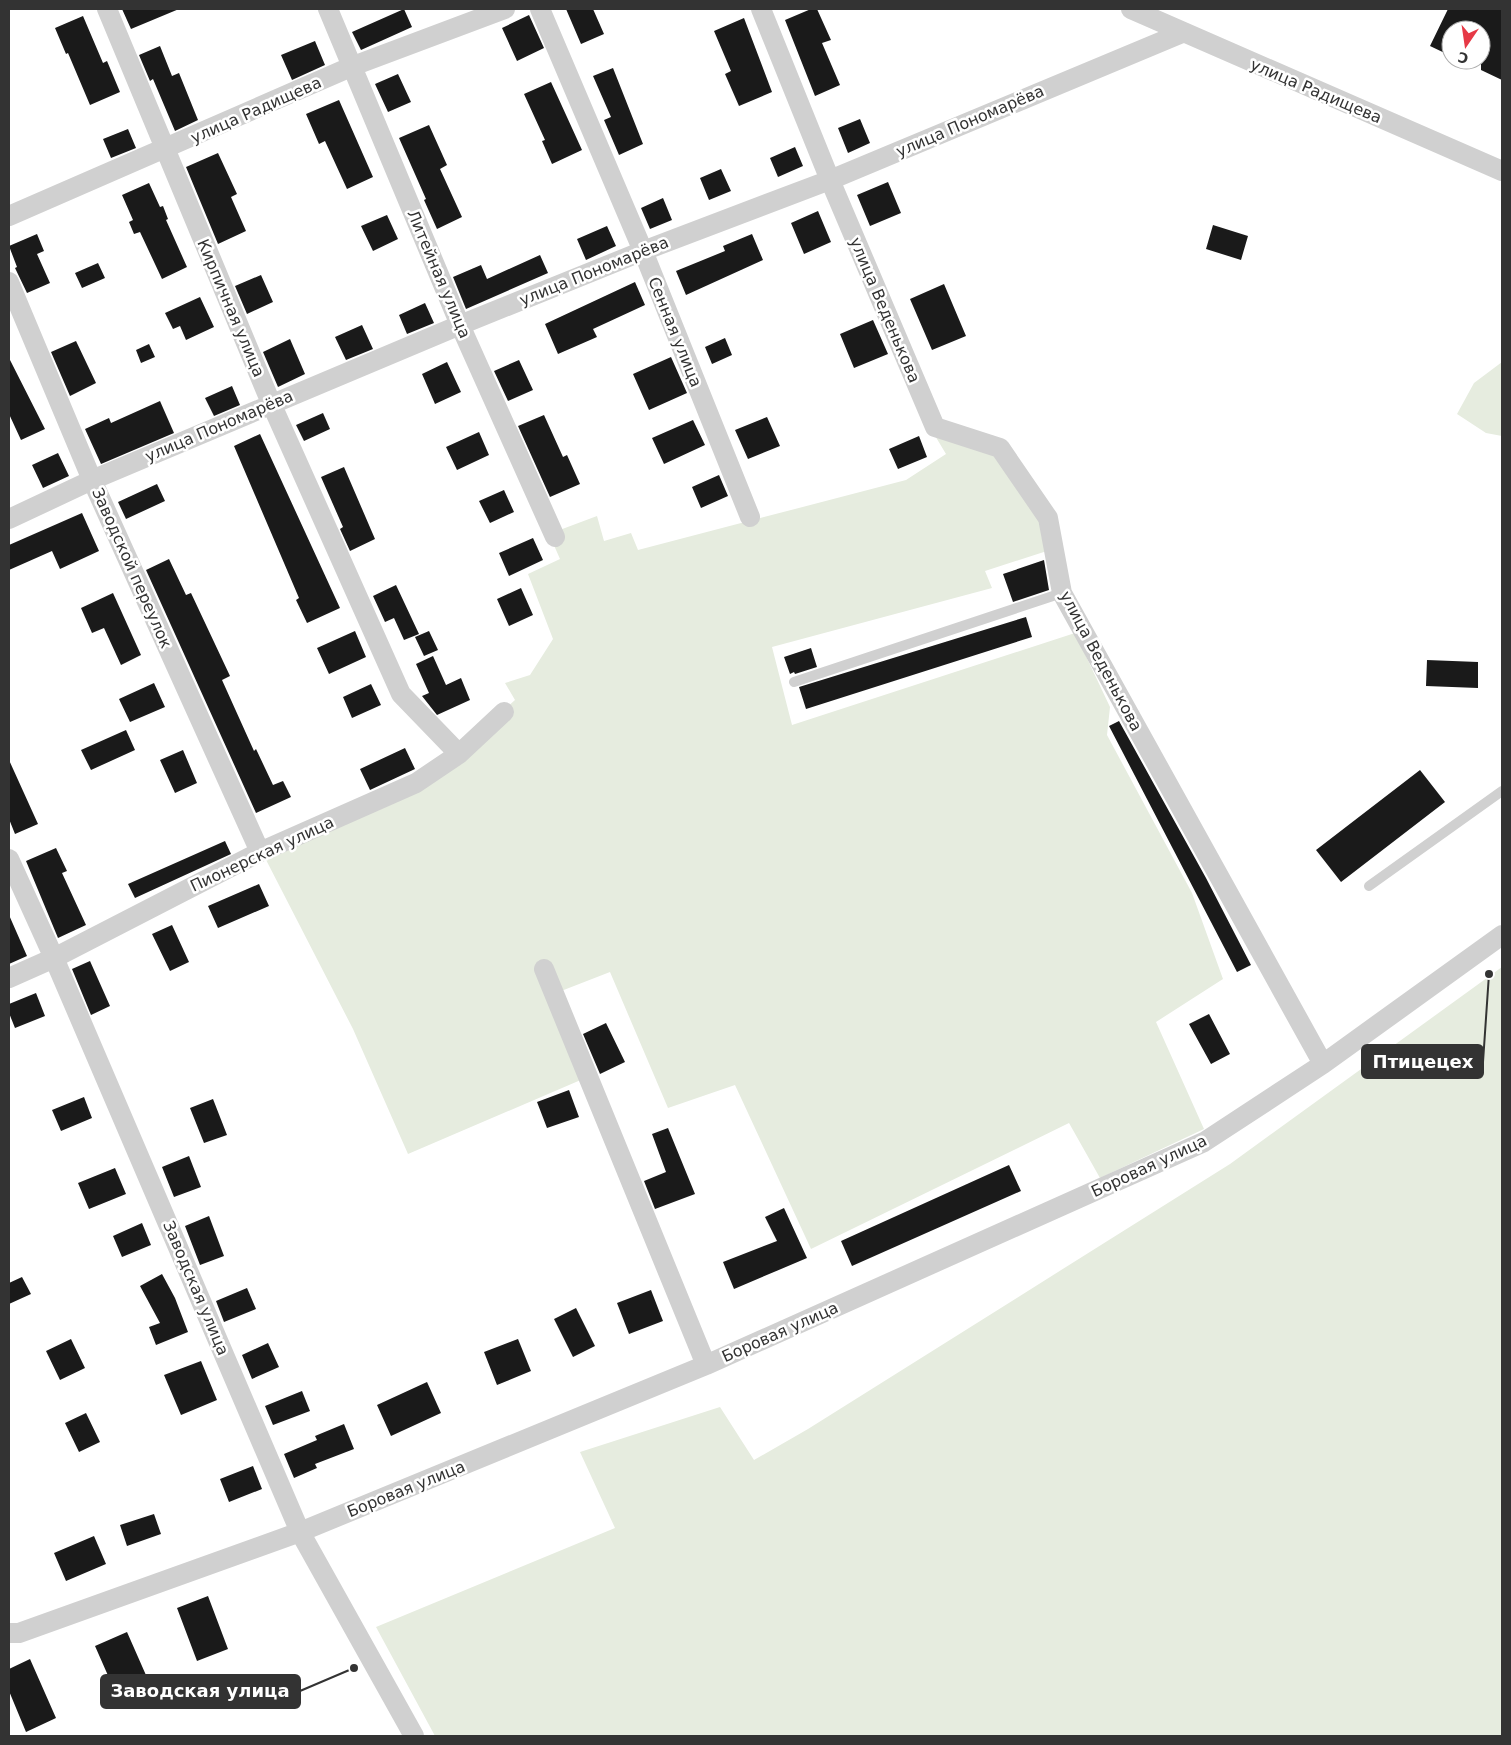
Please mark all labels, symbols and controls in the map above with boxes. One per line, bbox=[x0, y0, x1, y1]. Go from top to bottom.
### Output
north arrow bbox=[1441, 20, 1491, 70]
text: С bbox=[1456, 49, 1470, 67]
street label: улица Радищева bbox=[1247, 55, 1385, 127]
street label: улица Радищева bbox=[188, 73, 324, 147]
street label: улица Пономарёва bbox=[893, 81, 1047, 161]
street label: Литейная улица bbox=[403, 207, 475, 341]
street label: улица Пономарёва bbox=[517, 232, 671, 310]
street label: улица Веденькова bbox=[846, 234, 924, 386]
street label: Кирпичная улица bbox=[193, 236, 269, 380]
street label: Сенная улица bbox=[644, 274, 706, 390]
street label: улица Пономарёва bbox=[142, 386, 296, 466]
street label: Заводской переулок bbox=[88, 485, 176, 651]
street label: улица Веденькова bbox=[1056, 588, 1146, 734]
street label: Пионерская улица bbox=[187, 812, 337, 896]
callout: Птицецех bbox=[1362, 1045, 1483, 1078]
text: Птицецех bbox=[1373, 1051, 1474, 1072]
street label: Боровая улица bbox=[1088, 1131, 1210, 1201]
street label: Заводская улица bbox=[159, 1218, 233, 1358]
street label: Боровая улица bbox=[719, 1298, 841, 1366]
street label: Боровая улица bbox=[344, 1457, 468, 1521]
callout: Заводская улица bbox=[101, 1675, 300, 1708]
text: Заводская улица bbox=[110, 1680, 290, 1701]

